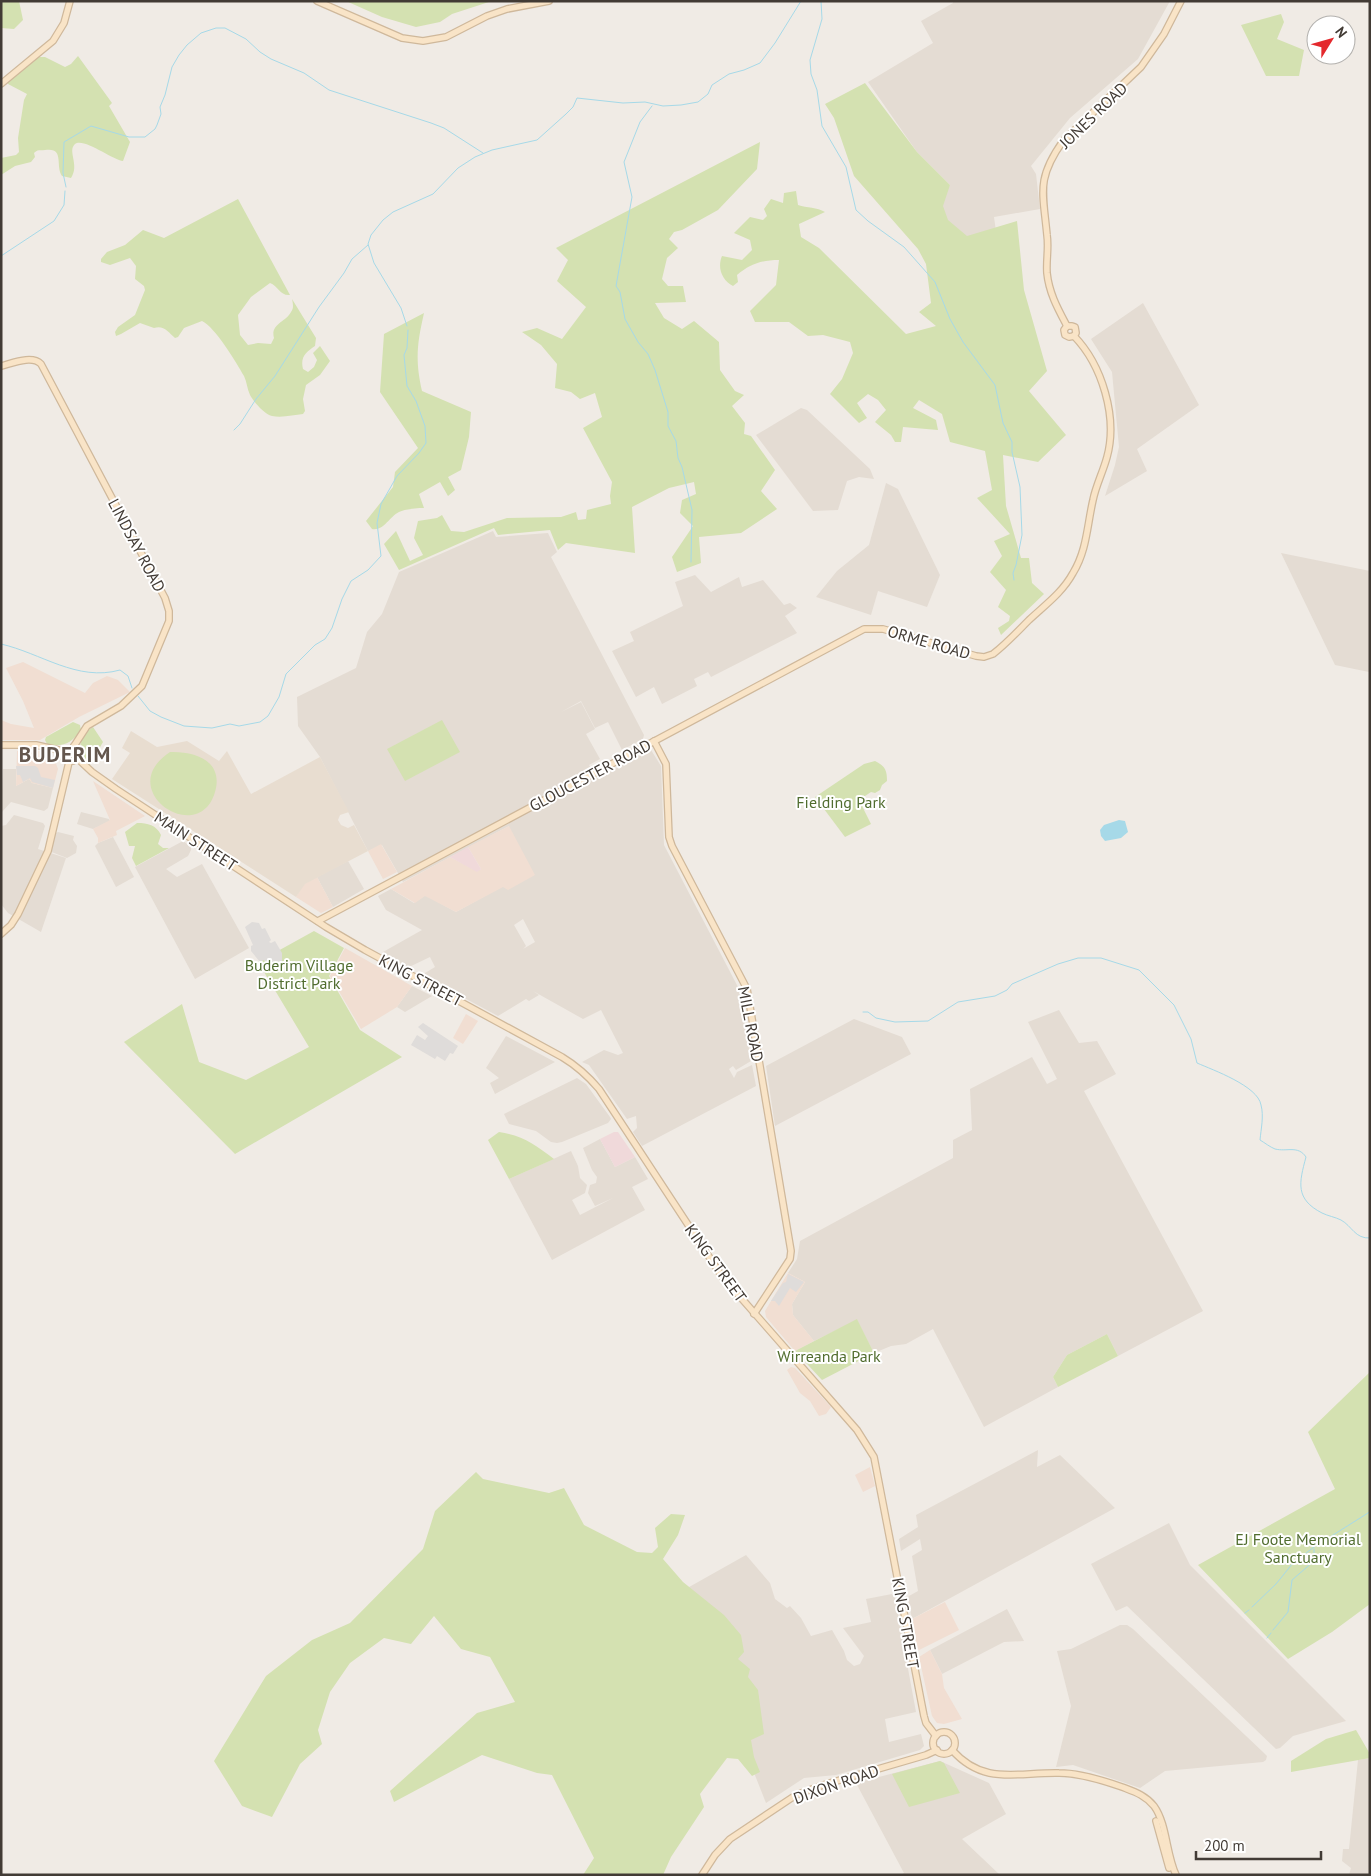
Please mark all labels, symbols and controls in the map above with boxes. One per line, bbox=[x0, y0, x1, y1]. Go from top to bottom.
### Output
north arrow bbox=[1306, 15, 1356, 65]
text: N bbox=[1331, 23, 1351, 41]
street label: JONES ROAD bbox=[1054, 78, 1131, 153]
street label: LINDSAY ROAD bbox=[104, 495, 170, 595]
street label: ORME ROAD bbox=[885, 621, 973, 663]
street label: GLOUCESTER ROAD bbox=[526, 734, 654, 816]
district label: BUDERIM bbox=[19, 741, 111, 768]
park label: Fielding Park bbox=[796, 792, 886, 812]
street label: MAIN STREET bbox=[151, 807, 241, 875]
street label: KING STREET bbox=[376, 950, 466, 1011]
park label: Buderim Village District Park bbox=[245, 955, 353, 993]
street label: MILL ROAD bbox=[734, 984, 768, 1064]
street label: KING STREET bbox=[681, 1220, 751, 1306]
park label: Wirreanda Park bbox=[777, 1346, 881, 1366]
park label: EJ Foote Memorial Sanctuary bbox=[1235, 1529, 1361, 1567]
street label: KING STREET bbox=[888, 1576, 924, 1670]
street label: DIXON ROAD bbox=[790, 1760, 882, 1808]
scale bar bbox=[1196, 1828, 1321, 1860]
text: 200 m bbox=[1204, 1836, 1245, 1855]

